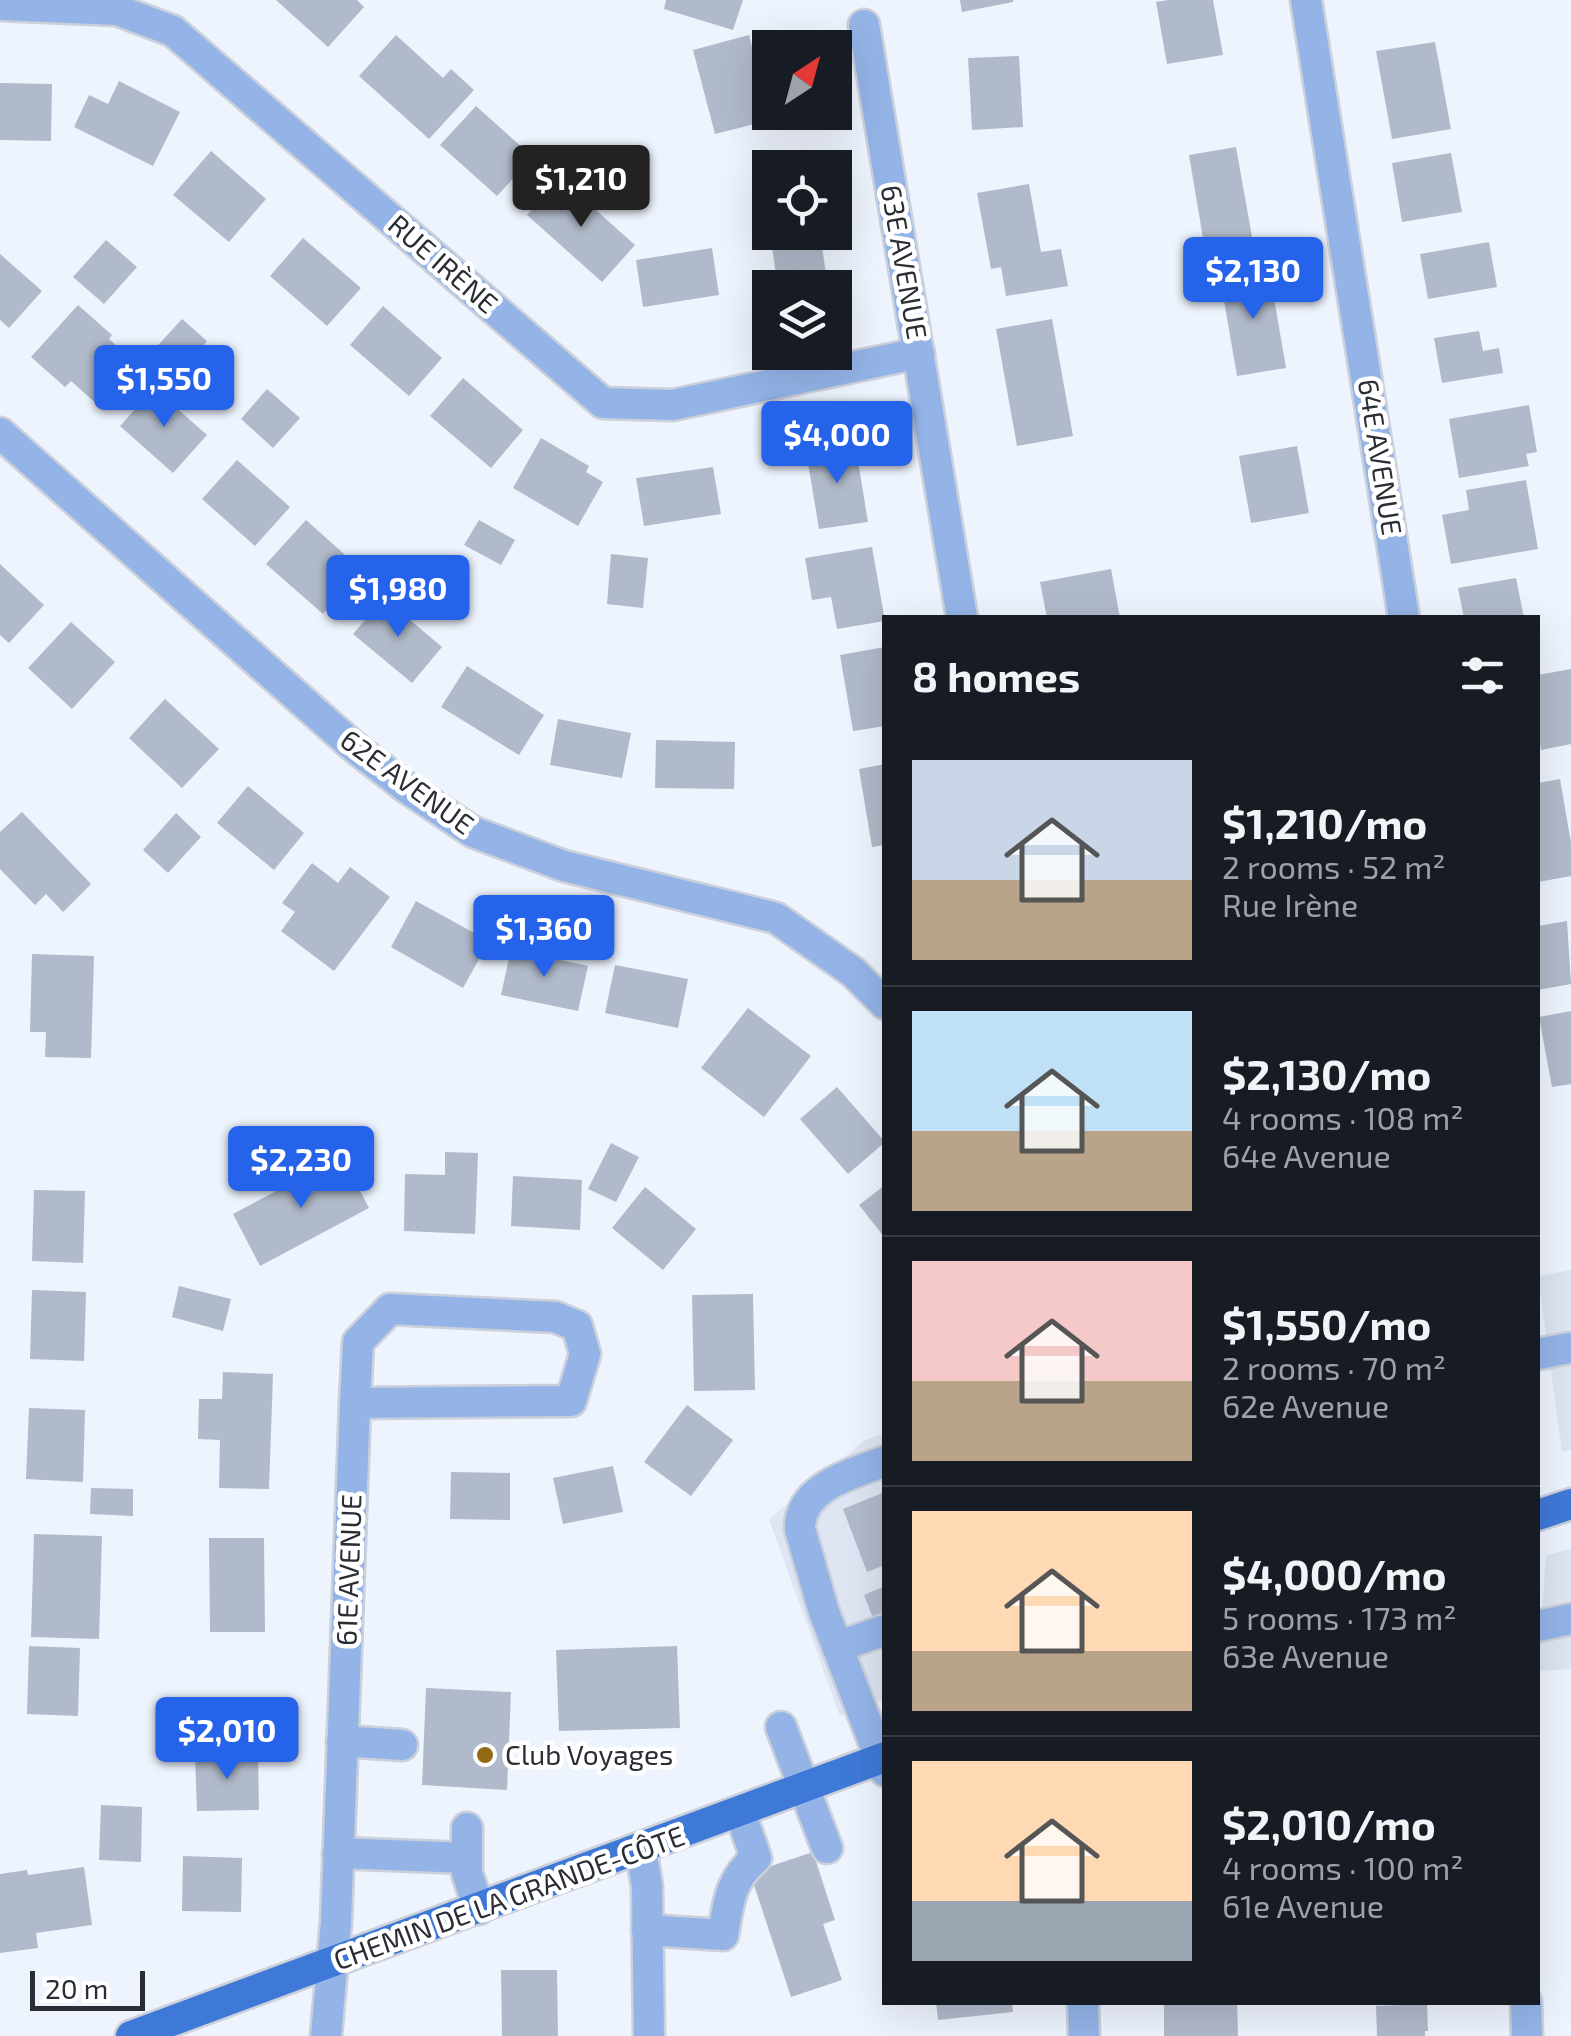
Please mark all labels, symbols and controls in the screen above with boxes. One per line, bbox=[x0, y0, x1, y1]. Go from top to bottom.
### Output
north arrow bbox=[752, 30, 852, 130]
map controls bbox=[752, 30, 852, 370]
pin: $1,210 bbox=[500, 145, 662, 230]
button: locate bbox=[752, 150, 852, 250]
text: $1,210 bbox=[535, 158, 627, 196]
street label: 63E AVENUE bbox=[875, 182, 935, 342]
street label: RUE IRÈNE bbox=[382, 207, 505, 320]
pin: $2,130 bbox=[1172, 237, 1334, 322]
text: $2,130 bbox=[1205, 250, 1301, 288]
button: layers bbox=[752, 270, 852, 370]
pin: $1,550 bbox=[83, 345, 245, 430]
text: $1,550 bbox=[116, 358, 212, 396]
street label: 64E AVENUE bbox=[1352, 376, 1410, 537]
pin: $4,000 bbox=[756, 401, 918, 486]
text: $4,000 bbox=[783, 414, 891, 452]
pin: $1,980 bbox=[317, 555, 479, 640]
text: $1,980 bbox=[348, 568, 448, 606]
icon: filters bbox=[1455, 648, 1510, 703]
text: 8 homes bbox=[912, 650, 1080, 700]
street label: 62E AVENUE bbox=[334, 722, 481, 841]
text: $1,210/mo bbox=[1222, 797, 1427, 847]
icon: home bbox=[992, 800, 1112, 920]
text: 2 rooms · 52 m² bbox=[1222, 847, 1446, 885]
text: Rue Irène bbox=[1222, 885, 1358, 923]
pin: $1,360 bbox=[463, 895, 625, 980]
text: $1,360 bbox=[495, 908, 593, 946]
text: $2,130/mo bbox=[1222, 1048, 1431, 1098]
icon: home bbox=[992, 1051, 1112, 1171]
text: 4 rooms · 108 m² bbox=[1222, 1098, 1464, 1136]
pin: $2,230 bbox=[220, 1126, 382, 1211]
text: 64e Avenue bbox=[1222, 1136, 1391, 1174]
text: $2,230 bbox=[250, 1139, 352, 1177]
text: $1,550/mo bbox=[1222, 1298, 1431, 1348]
icon: home bbox=[992, 1301, 1112, 1421]
text: 2 rooms · 70 m² bbox=[1222, 1348, 1446, 1386]
text: 62e Avenue bbox=[1222, 1386, 1389, 1424]
street label: 61E AVENUE bbox=[328, 1494, 368, 1646]
text: $4,000/mo bbox=[1222, 1548, 1446, 1598]
icon: home bbox=[992, 1551, 1112, 1671]
text: 5 rooms · 173 m² bbox=[1222, 1598, 1457, 1636]
text: 63e Avenue bbox=[1222, 1636, 1389, 1674]
pin: $2,010 bbox=[146, 1697, 308, 1782]
text: $2,010 bbox=[177, 1710, 277, 1748]
place label: Club Voyages bbox=[505, 1737, 673, 1771]
marker: Club Voyages bbox=[474, 1744, 496, 1766]
text: $2,010/mo bbox=[1222, 1798, 1436, 1848]
icon: home bbox=[992, 1801, 1112, 1921]
street label: CHEMIN DE LA GRANDE-CÔTE bbox=[329, 1818, 689, 1976]
text: 4 rooms · 100 m² bbox=[1222, 1848, 1463, 1886]
text: 61e Avenue bbox=[1222, 1886, 1384, 1924]
scale bar bbox=[30, 1966, 145, 2010]
text: 20 m bbox=[45, 1971, 108, 2005]

